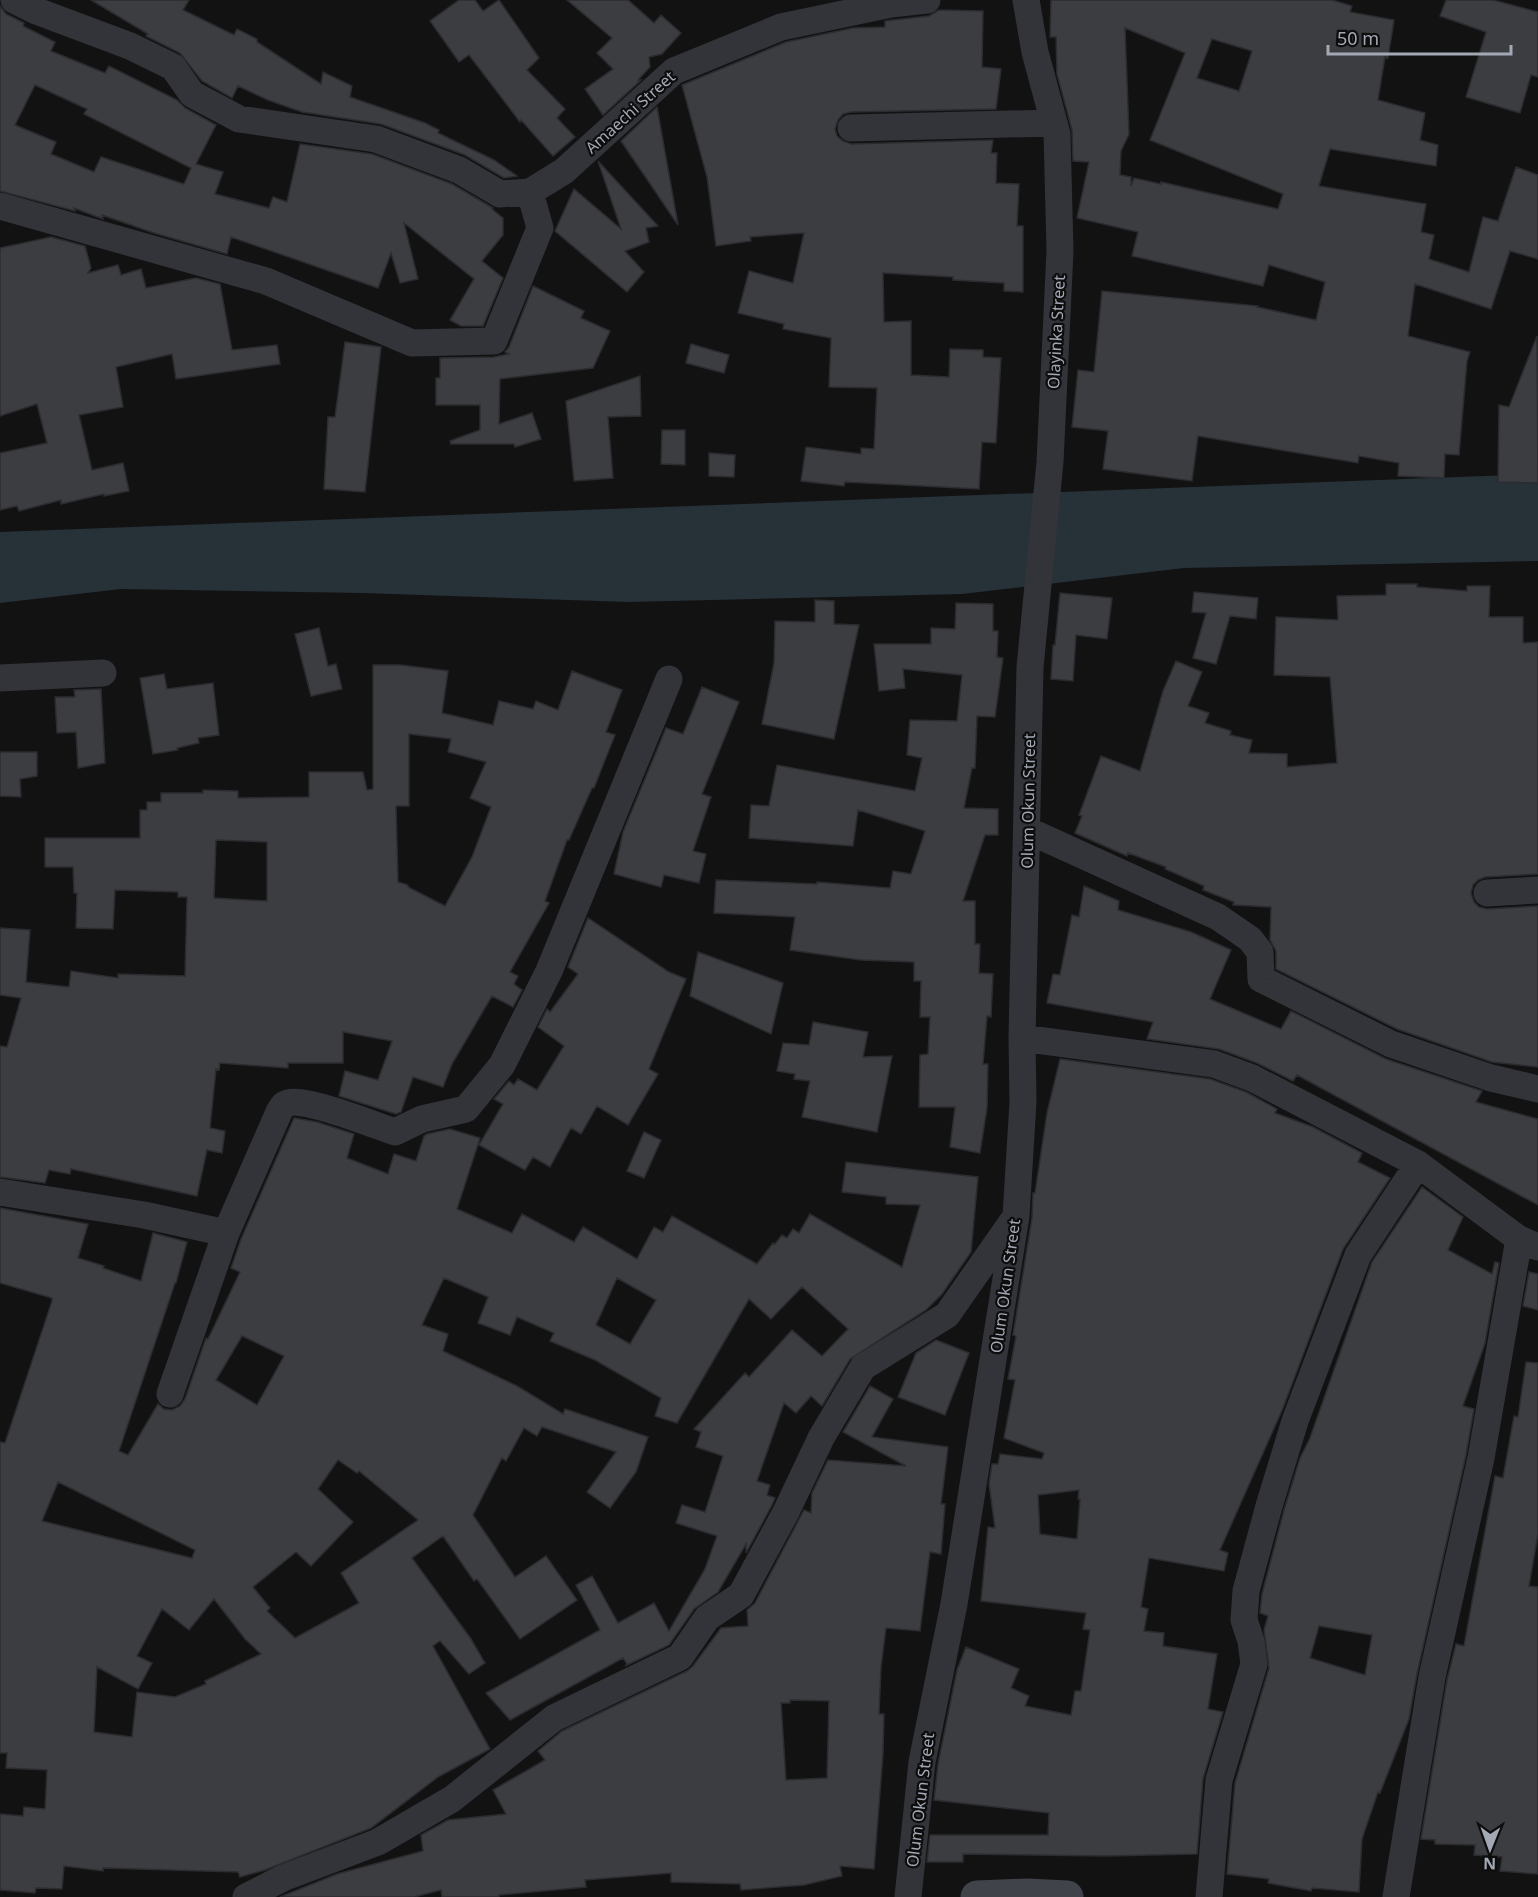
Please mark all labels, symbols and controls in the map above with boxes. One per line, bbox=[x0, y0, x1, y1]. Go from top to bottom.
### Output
scale bar bbox=[1328, 18, 1511, 56]
text: 50 m bbox=[1337, 26, 1379, 50]
street label: Amaechi Street bbox=[580, 66, 680, 158]
street label: Olayinka Street bbox=[1042, 274, 1070, 390]
street label: Olum Okun Street bbox=[1016, 733, 1040, 869]
street label: Olum Okun Street bbox=[985, 1217, 1025, 1355]
street label: Olum Okun Street bbox=[901, 1731, 939, 1868]
north arrow bbox=[1460, 1819, 1520, 1879]
text: N bbox=[1483, 1853, 1496, 1875]

